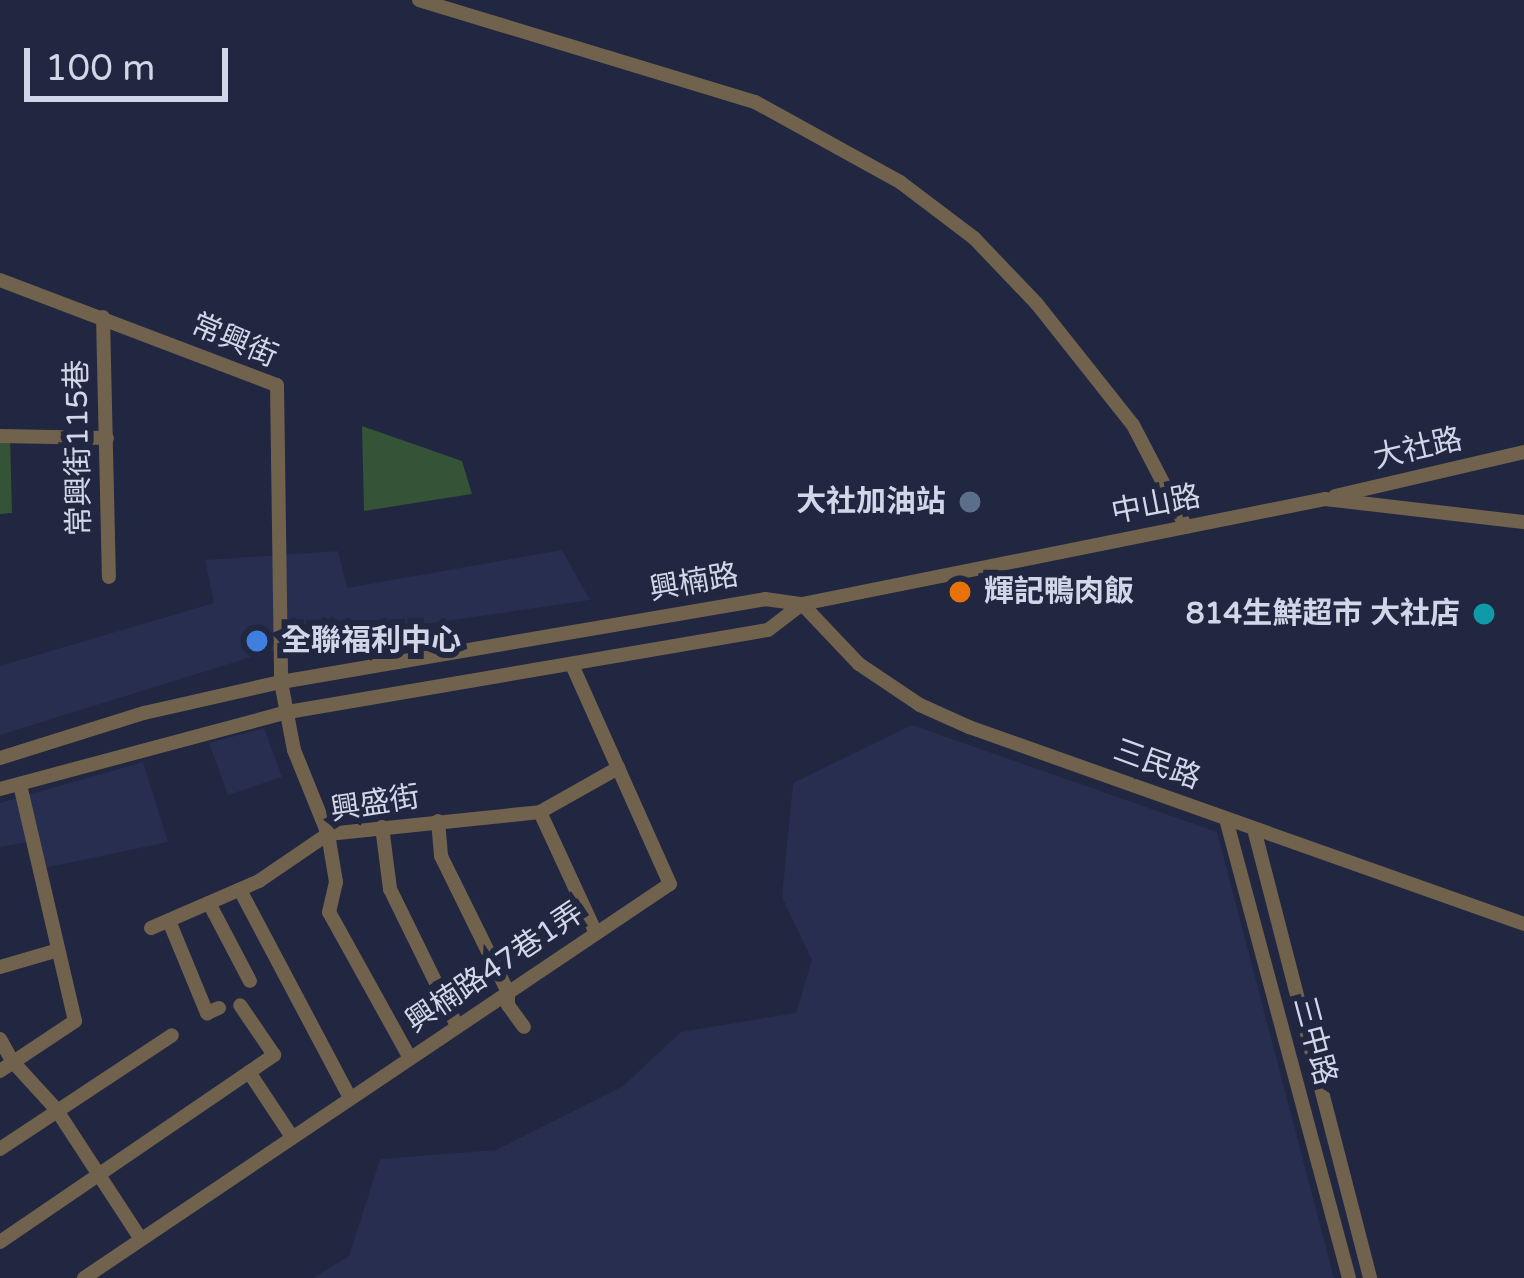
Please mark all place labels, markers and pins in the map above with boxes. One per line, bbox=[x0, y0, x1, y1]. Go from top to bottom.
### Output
place label: 大社加油站 bbox=[796, 484, 946, 520]
marker: 大社加油站 bbox=[957, 489, 983, 515]
place label: 輝記鴨肉飯 bbox=[984, 574, 1134, 610]
marker: 輝記鴨肉飯 bbox=[947, 579, 973, 605]
place label: 814生鮮超市 大社店 bbox=[1186, 596, 1460, 632]
marker: 814生鮮超市 大社店 bbox=[1471, 601, 1497, 627]
place label: 全聯福利中心 bbox=[281, 623, 461, 659]
marker: 全聯福利中心 bbox=[244, 628, 270, 654]

